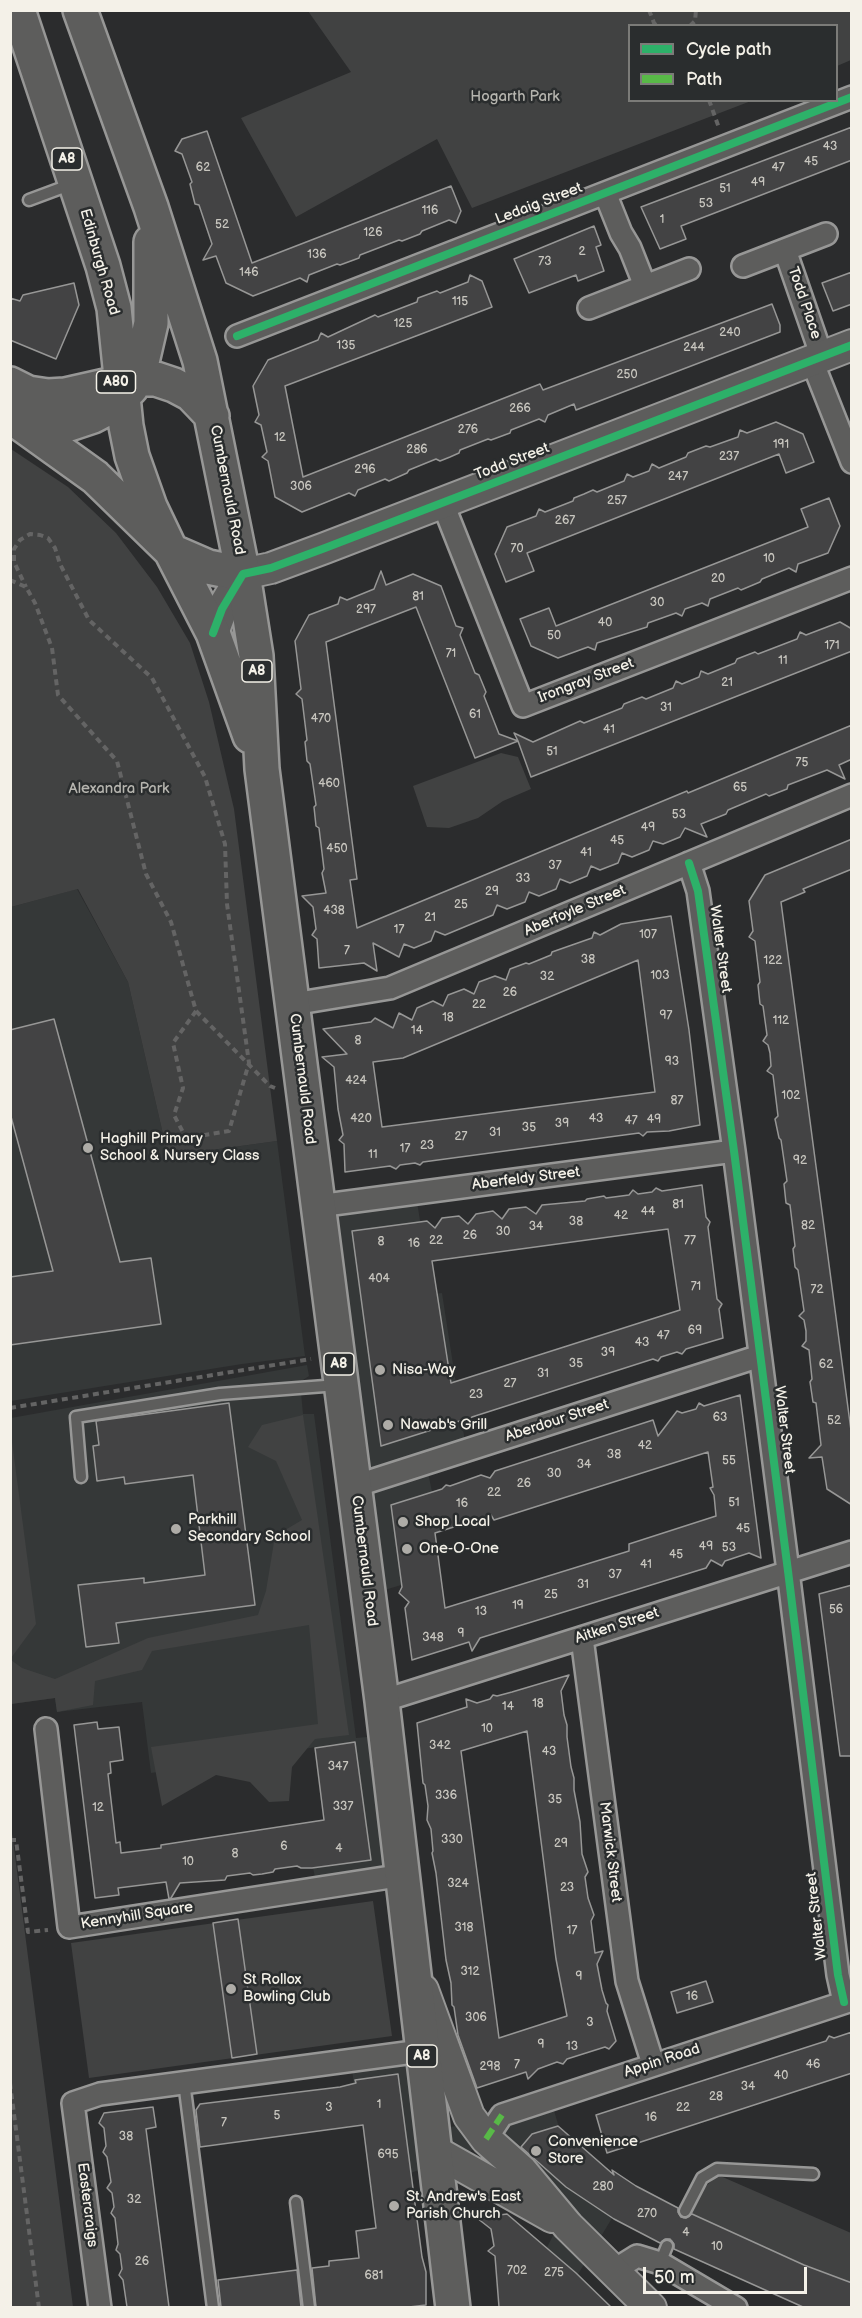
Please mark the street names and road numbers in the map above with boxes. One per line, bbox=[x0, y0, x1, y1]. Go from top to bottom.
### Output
road number: A8 bbox=[52, 148, 82, 170]
street label: Ledaig Street bbox=[493, 179, 585, 229]
street label: Edinburgh Road bbox=[75, 207, 123, 317]
street label: Todd Place bbox=[783, 264, 825, 342]
road number: A80 bbox=[96, 371, 136, 393]
street label: Cumbernauld Road bbox=[206, 424, 248, 556]
street label: Todd Street bbox=[472, 440, 552, 484]
street label: Irongray Street bbox=[536, 654, 636, 708]
road number: A8 bbox=[242, 660, 272, 682]
street label: Aberfoyle Street bbox=[522, 882, 628, 940]
street label: Walter Street bbox=[705, 904, 735, 994]
street label: Cumbernauld Road bbox=[285, 1013, 319, 1145]
street label: Aberfeldy Street bbox=[471, 1163, 581, 1195]
road number: A8 bbox=[324, 1353, 354, 1375]
street label: Walter Street bbox=[770, 1385, 798, 1475]
street label: Aberdour Street bbox=[503, 1396, 611, 1446]
street label: Cumbernauld Road bbox=[347, 1495, 381, 1627]
street label: Aitken Street bbox=[573, 1604, 661, 1648]
street label: Marwick Street bbox=[595, 1801, 625, 1903]
street label: Walter Street bbox=[803, 1871, 831, 1961]
street label: Kennyhill Square bbox=[80, 1898, 194, 1934]
street label: Appin Road bbox=[622, 2040, 702, 2082]
road number: A8 bbox=[407, 2045, 437, 2067]
street label: Eastercraigs bbox=[73, 2162, 101, 2248]

